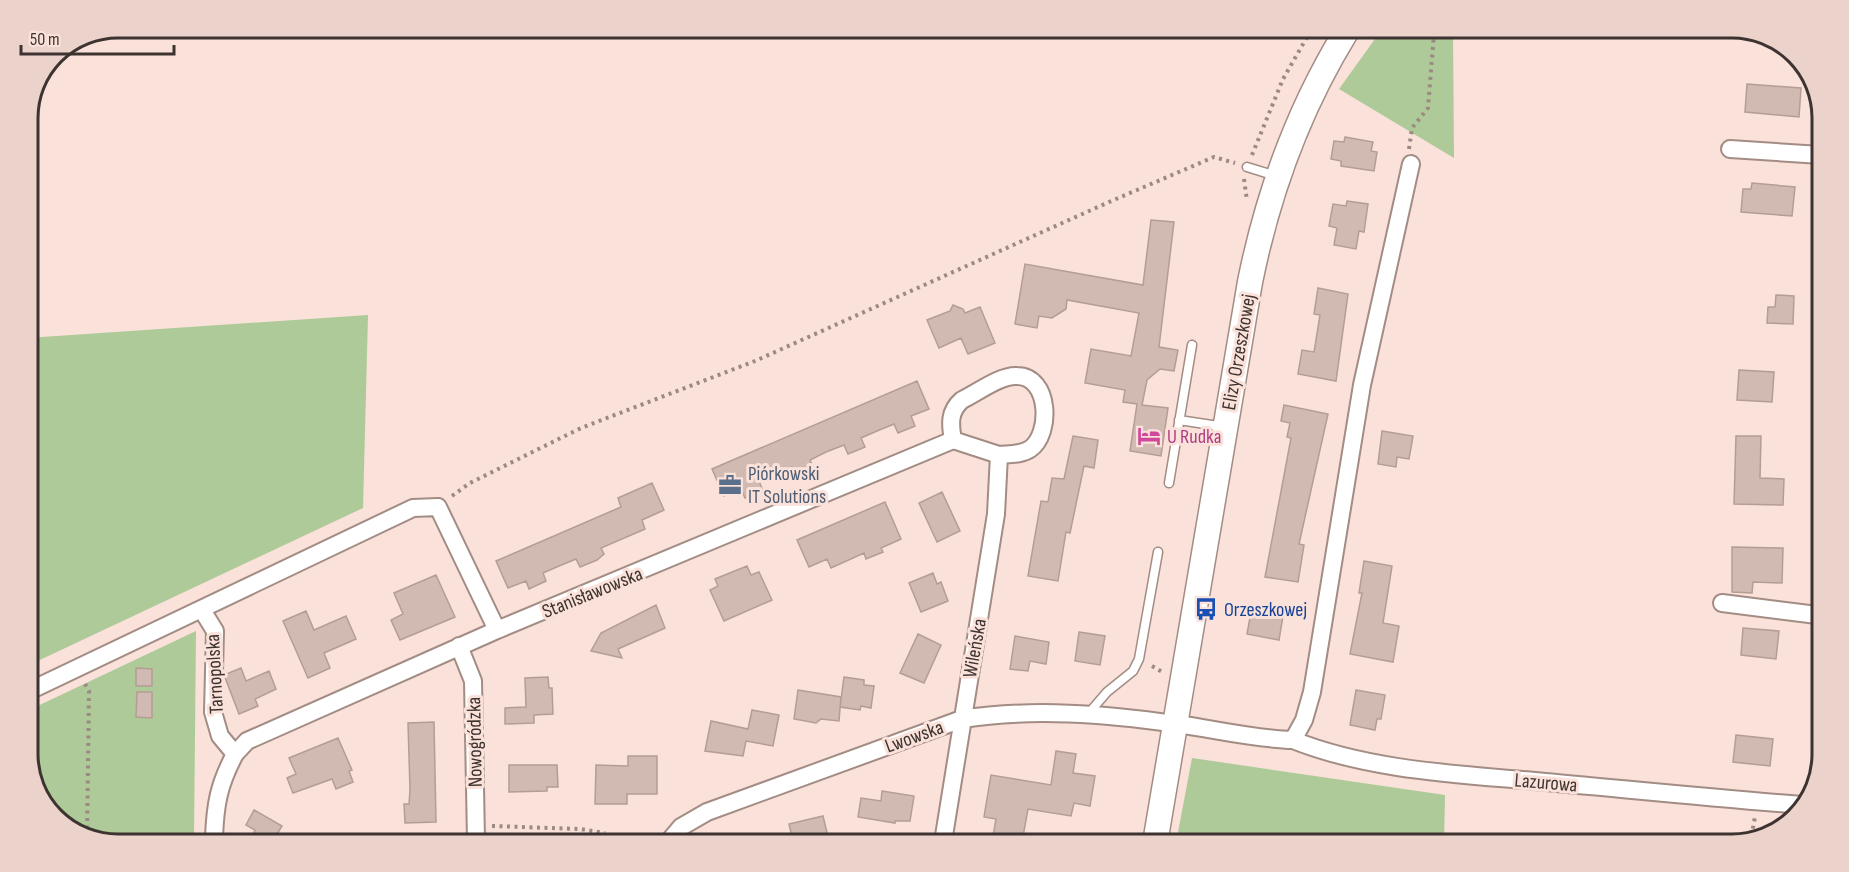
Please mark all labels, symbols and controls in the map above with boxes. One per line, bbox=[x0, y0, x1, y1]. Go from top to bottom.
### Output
scale bar bbox=[21, 18, 174, 56]
text: 50 m bbox=[30, 29, 60, 50]
street label: Elizy Orzeszkowej bbox=[1217, 292, 1261, 412]
hotel icon: U Rudka bbox=[1136, 423, 1162, 449]
place label: U Rudka bbox=[1167, 425, 1221, 449]
place label: Piórkowski IT Solutions bbox=[748, 462, 826, 509]
office icon: Piórkowski IT Solutions bbox=[717, 472, 743, 498]
street label: Stanisławowska bbox=[539, 562, 646, 624]
bus stop icon: Orzeszkowej bbox=[1193, 596, 1219, 622]
place label: Orzeszkowej bbox=[1224, 598, 1307, 622]
street label: Wileńska bbox=[958, 617, 992, 680]
street label: Tarnopolska bbox=[201, 633, 229, 714]
street label: Nowogródzka bbox=[462, 697, 488, 787]
street label: Lwowska bbox=[882, 715, 947, 759]
street label: Lazurowa bbox=[1514, 768, 1578, 798]

